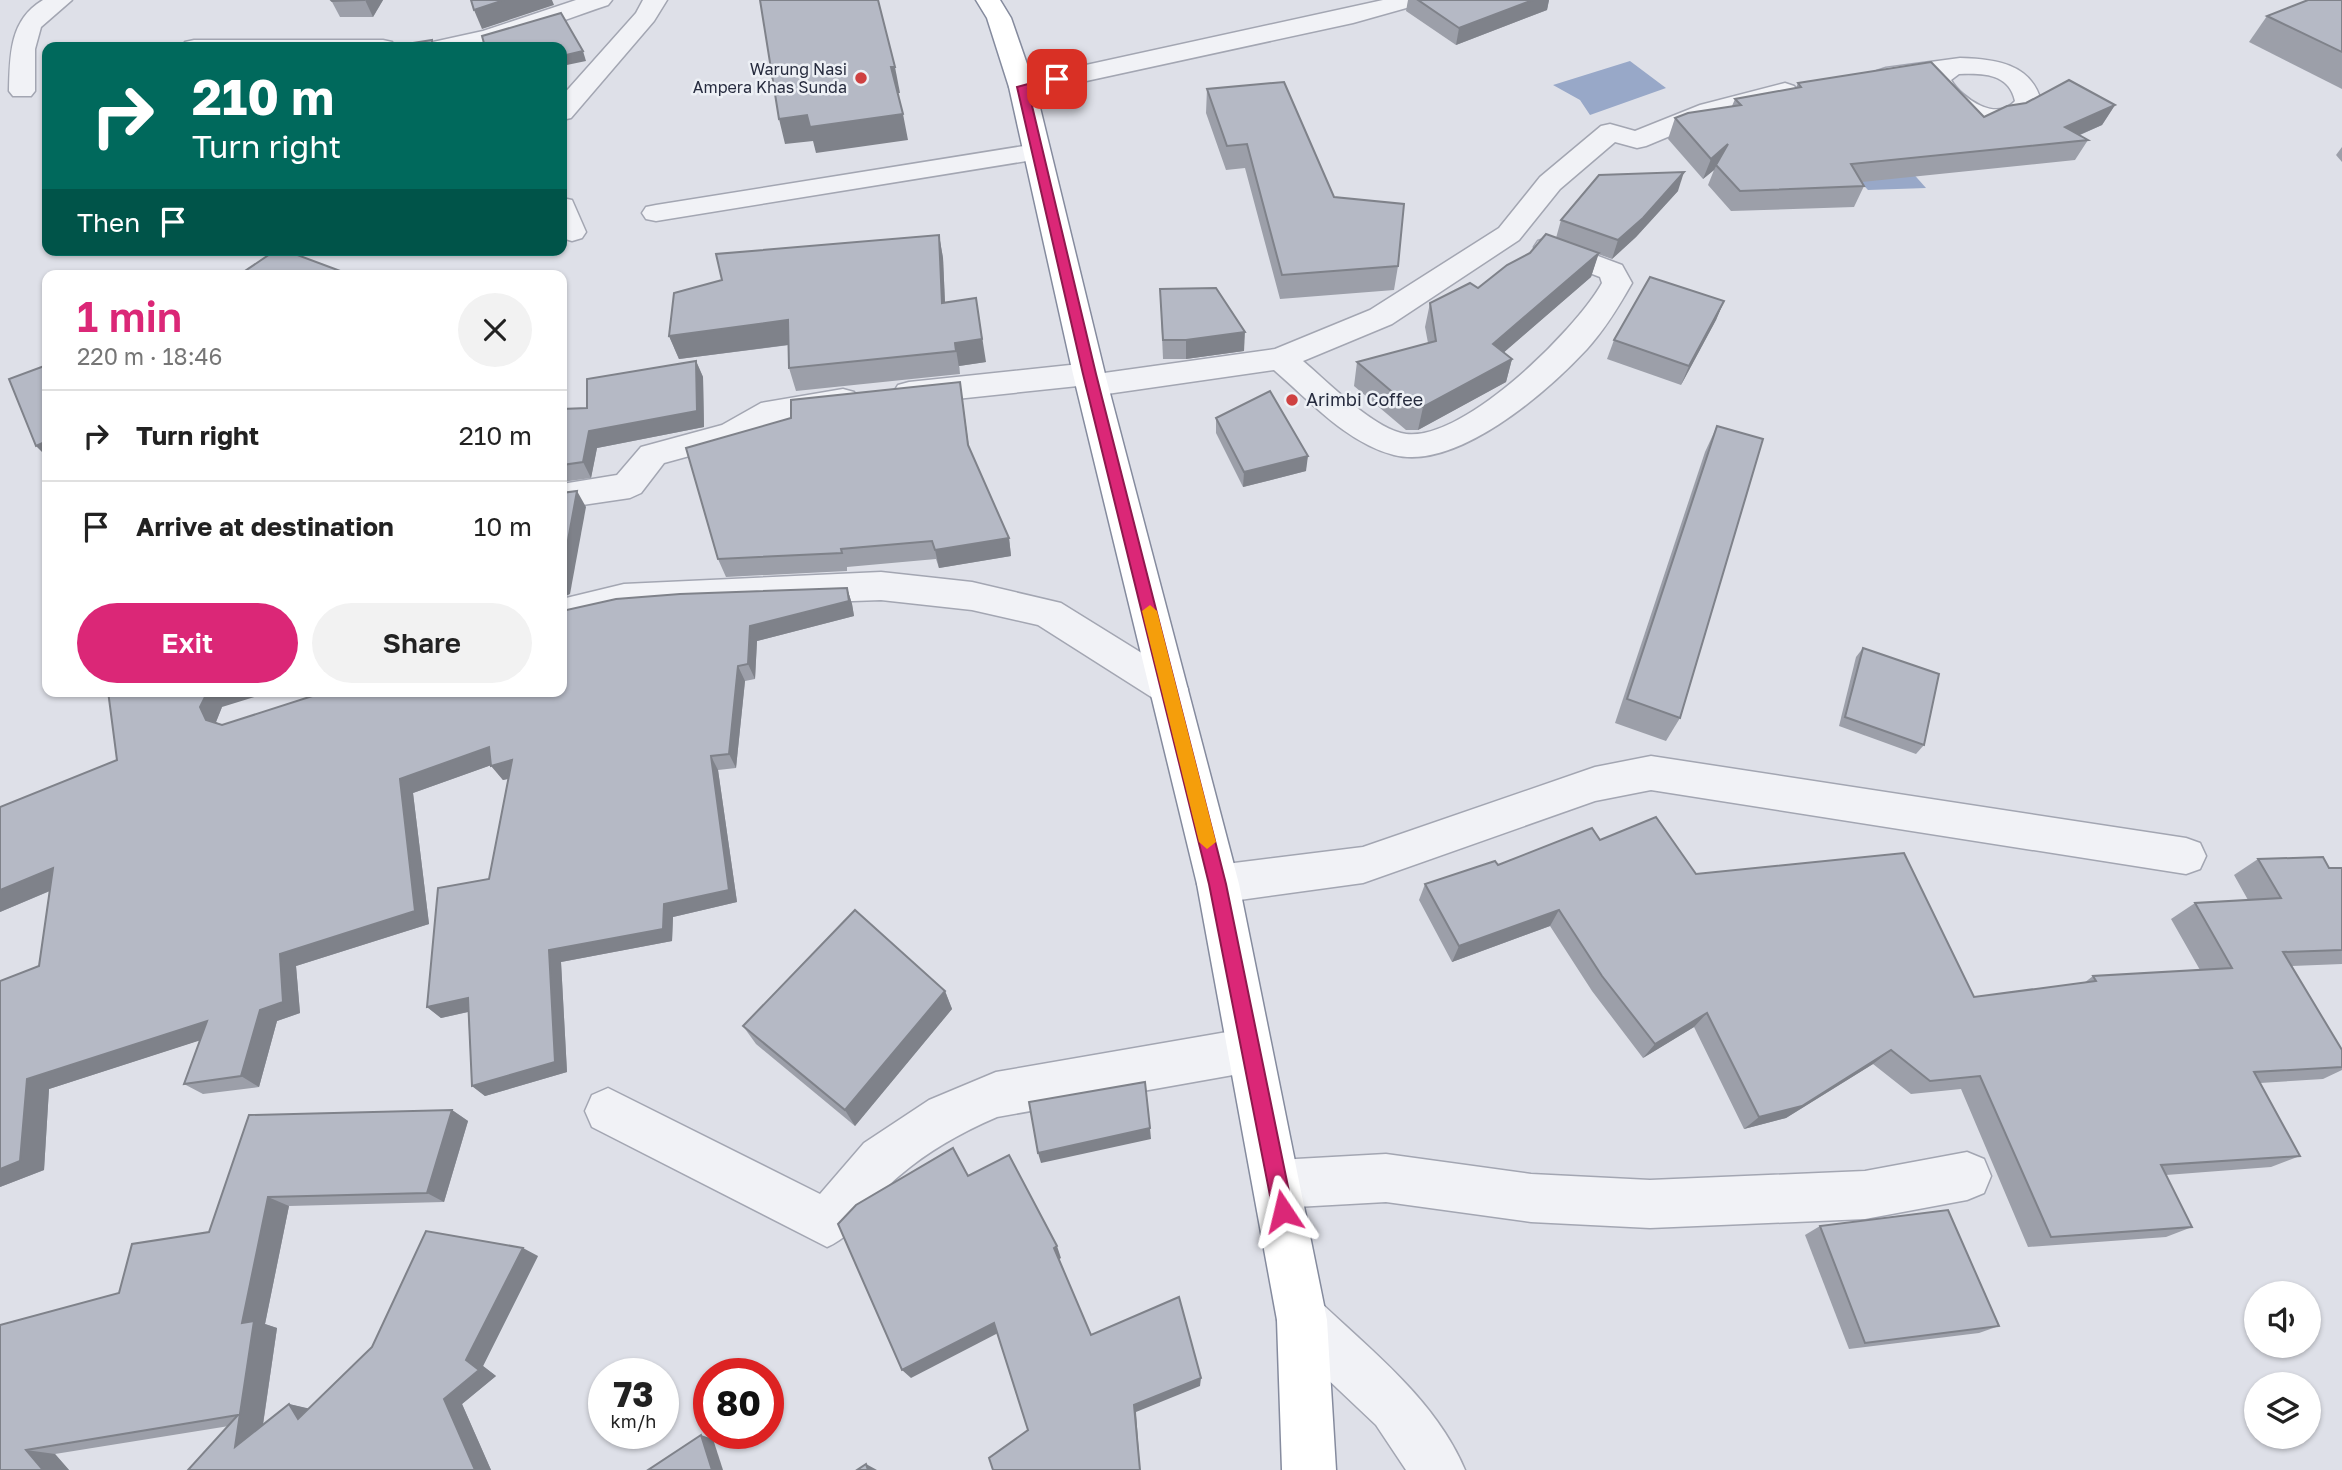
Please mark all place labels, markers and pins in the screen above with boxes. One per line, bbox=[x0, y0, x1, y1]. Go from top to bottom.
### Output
pin bbox=[1027, 49, 1087, 109]
place label: Warung Nasi Ampera Khas Sunda bbox=[693, 59, 847, 97]
marker: Warung Nasi Ampera Khas Sunda bbox=[853, 70, 869, 86]
place label: Arimbi Coffee bbox=[1306, 388, 1423, 410]
marker: Arimbi Coffee bbox=[1284, 392, 1300, 408]

